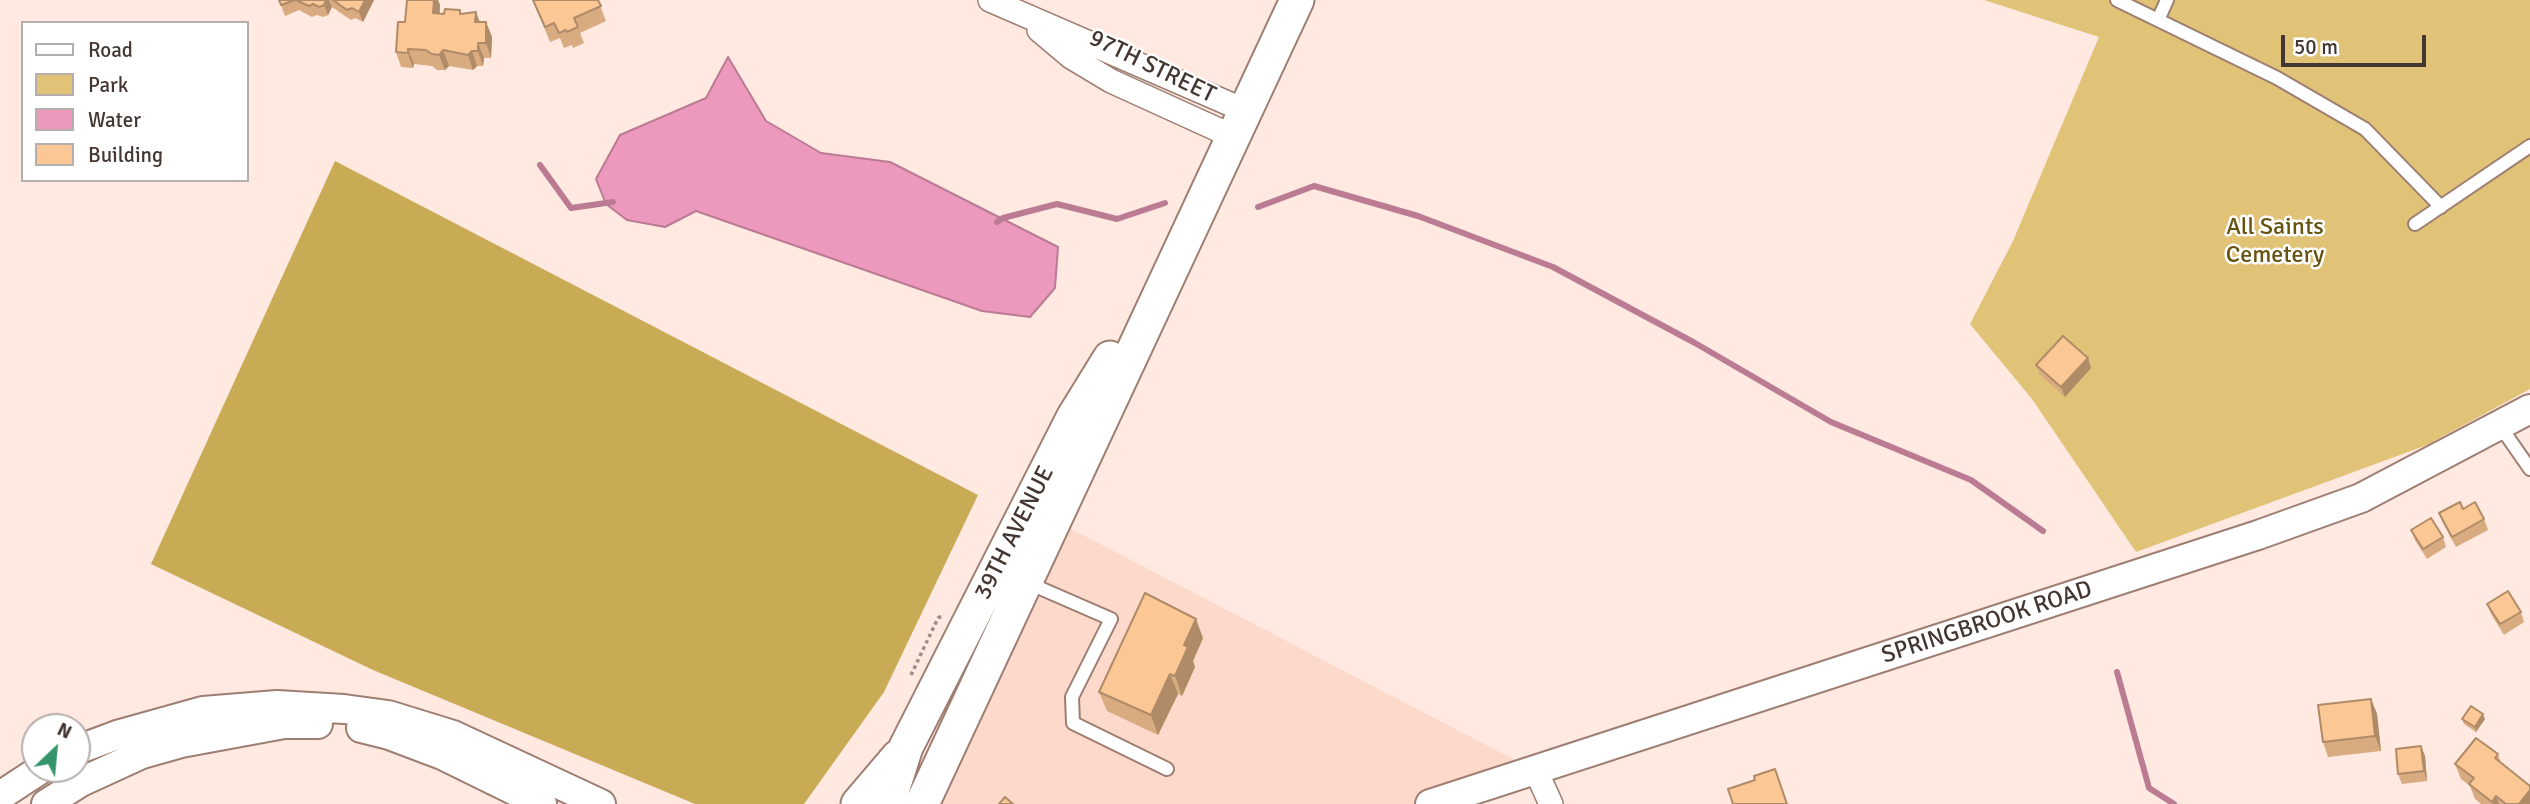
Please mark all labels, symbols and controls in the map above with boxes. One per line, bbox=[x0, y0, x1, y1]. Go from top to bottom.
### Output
legend bbox=[21, 21, 248, 182]
scale bar bbox=[2285, 21, 2430, 65]
street label: 97TH STREET bbox=[1084, 24, 1220, 110]
text: 50 m bbox=[2294, 34, 2338, 60]
text: Road bbox=[88, 37, 133, 63]
text: Park bbox=[88, 72, 128, 98]
text: Water bbox=[88, 107, 141, 133]
text: Building bbox=[88, 142, 163, 168]
park label: All Saints Cemetery bbox=[2226, 214, 2324, 270]
street label: 39TH AVENUE bbox=[969, 461, 1061, 605]
street label: SPRINGBROOK ROAD bbox=[1878, 575, 2096, 671]
north arrow bbox=[21, 713, 91, 783]
text: N bbox=[53, 717, 76, 745]

